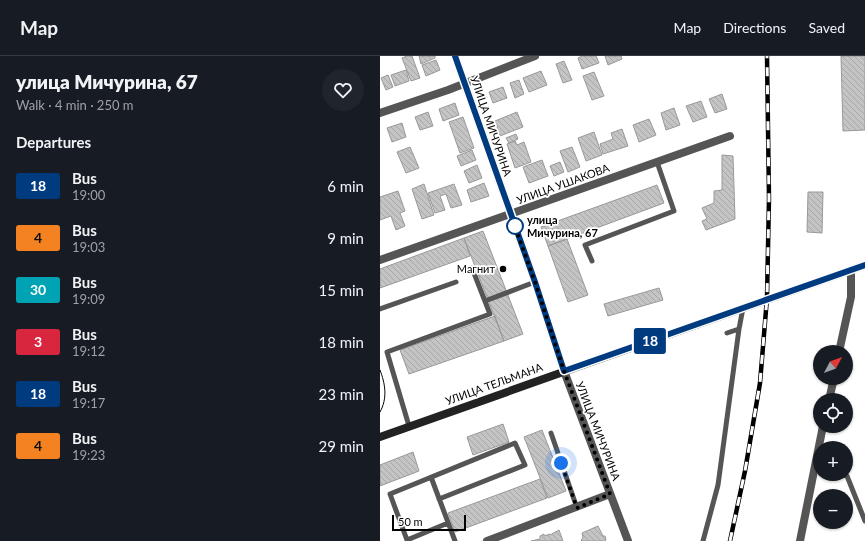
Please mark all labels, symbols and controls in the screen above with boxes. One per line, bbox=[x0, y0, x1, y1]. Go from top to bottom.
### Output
text: Map bbox=[20, 16, 58, 39]
text: Map bbox=[674, 19, 701, 36]
text: Directions bbox=[723, 19, 786, 36]
text: Saved bbox=[808, 19, 845, 36]
button: heart bbox=[322, 69, 364, 111]
text: улица Мичурина, 67 bbox=[16, 70, 198, 93]
street label: УЛИЦА МИЧУРИНА bbox=[468, 74, 515, 178]
text: Walk · 4 min · 250 m bbox=[16, 97, 134, 113]
text: Departures bbox=[16, 133, 91, 151]
street label: УЛИЦА УШАКОВА bbox=[515, 160, 612, 206]
text: Bus bbox=[72, 169, 97, 187]
text: 18 bbox=[30, 177, 46, 194]
text: 6 min bbox=[327, 177, 364, 195]
text: 19:00 bbox=[72, 187, 105, 203]
place label: улица Мичурина, 67 bbox=[527, 213, 598, 239]
marker: улица Мичурина, 67 bbox=[506, 217, 524, 235]
text: Bus bbox=[72, 221, 97, 239]
text: 4 bbox=[34, 229, 42, 246]
text: 9 min bbox=[327, 229, 364, 247]
text: 19:03 bbox=[72, 239, 105, 255]
place label: Магнит bbox=[457, 262, 495, 275]
marker: Магнит bbox=[498, 264, 508, 274]
text: Bus bbox=[72, 273, 97, 291]
text: 30 bbox=[30, 281, 46, 298]
text: 15 min bbox=[318, 281, 364, 299]
text: 19:09 bbox=[72, 291, 105, 307]
text: Bus bbox=[72, 325, 97, 343]
line badge: 18 bbox=[632, 328, 668, 354]
text: 18 bbox=[642, 332, 658, 349]
text: 3 bbox=[34, 333, 42, 350]
text: 18 min bbox=[318, 333, 364, 351]
text: 19:12 bbox=[72, 343, 105, 359]
north arrow bbox=[813, 345, 853, 385]
map controls bbox=[813, 345, 853, 529]
street label: УЛИЦА ТЕЛЬМАНА bbox=[443, 360, 545, 407]
text: Bus bbox=[72, 377, 97, 395]
street label: УЛИЦА МИЧУРИНА bbox=[574, 379, 624, 483]
text: 18 bbox=[30, 385, 46, 402]
text: 23 min bbox=[318, 385, 364, 403]
button: locate bbox=[813, 393, 853, 433]
text: 19:17 bbox=[72, 395, 105, 411]
text: Bus bbox=[72, 429, 97, 447]
text: 4 bbox=[34, 437, 42, 454]
text: 29 min bbox=[318, 437, 364, 455]
button: + bbox=[813, 441, 853, 481]
text: 19:23 bbox=[72, 447, 105, 463]
your location bbox=[551, 453, 571, 473]
button: − bbox=[813, 489, 853, 529]
scale bar bbox=[392, 513, 466, 532]
text: 50 m bbox=[398, 515, 423, 528]

